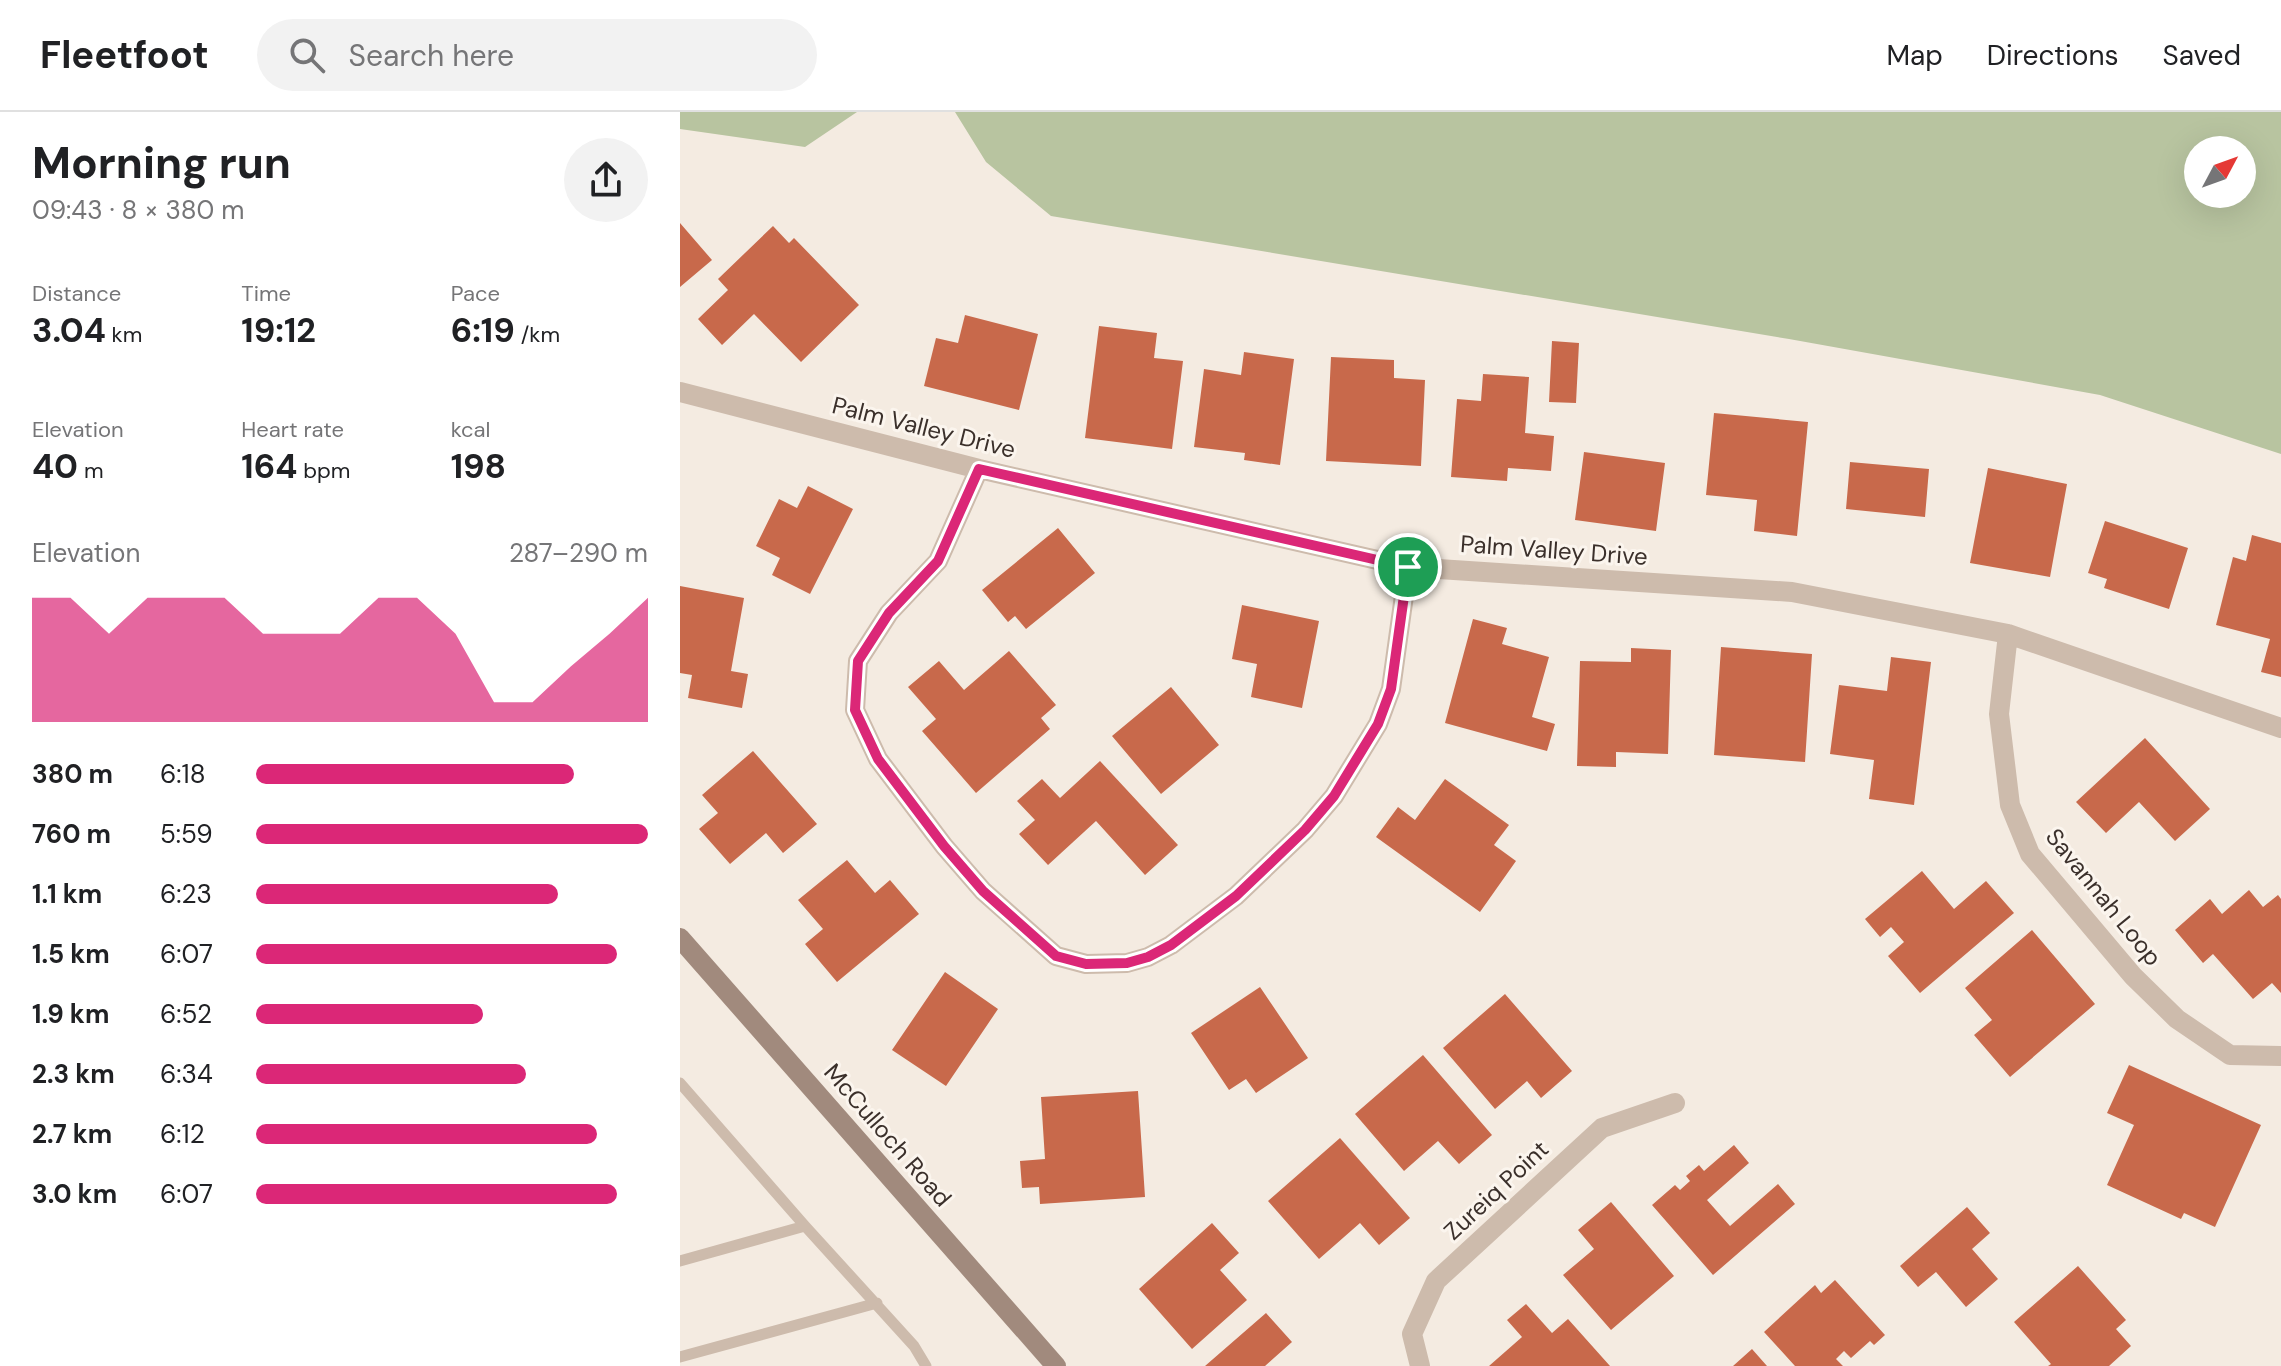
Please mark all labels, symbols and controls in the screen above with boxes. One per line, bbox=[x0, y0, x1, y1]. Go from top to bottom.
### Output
search box bbox=[257, 19, 817, 91]
text: Fleetfoot bbox=[40, 30, 209, 80]
icon: search bbox=[285, 33, 329, 77]
text: Search here bbox=[349, 36, 514, 75]
text: Map bbox=[1886, 37, 1943, 74]
text: Directions bbox=[1987, 37, 2119, 74]
text: Saved bbox=[2163, 37, 2241, 74]
text: Morning run bbox=[32, 134, 291, 192]
north arrow bbox=[2184, 136, 2256, 208]
map controls bbox=[2184, 136, 2256, 208]
button: share bbox=[564, 138, 648, 222]
text: 09:43 · 8 × 380 m bbox=[32, 193, 244, 227]
text: Distance bbox=[32, 279, 121, 308]
text: Time bbox=[241, 279, 291, 308]
text: Pace bbox=[451, 279, 500, 308]
text: 3.04 bbox=[32, 308, 106, 353]
text: 19:12 bbox=[241, 308, 316, 353]
text: 6:19 bbox=[451, 308, 515, 353]
text: km bbox=[106, 320, 142, 349]
text: /km bbox=[515, 320, 560, 349]
street label: Palm Valley Drive bbox=[829, 389, 1019, 465]
text: Elevation bbox=[32, 415, 124, 444]
text: Heart rate bbox=[241, 415, 344, 444]
text: kcal bbox=[451, 415, 490, 444]
text: 40 bbox=[32, 444, 78, 489]
text: 164 bbox=[241, 444, 297, 489]
text: 198 bbox=[451, 444, 506, 489]
text: m bbox=[78, 456, 104, 485]
text: bpm bbox=[297, 456, 350, 485]
street label: Palm Valley Drive bbox=[1459, 528, 1649, 572]
pin bbox=[1374, 533, 1442, 601]
text: Elevation bbox=[32, 536, 140, 570]
text: 287–290 m bbox=[509, 536, 648, 570]
icon: arrive bbox=[1386, 545, 1430, 589]
text: 380 m bbox=[32, 757, 113, 791]
text: 6:18 bbox=[160, 757, 206, 791]
text: 760 m bbox=[32, 817, 111, 851]
text: 5:59 bbox=[160, 817, 213, 851]
street label: Savannah Loop bbox=[2039, 822, 2169, 972]
text: 1.1 km bbox=[32, 877, 102, 911]
text: 6:23 bbox=[160, 877, 212, 911]
text: 1.5 km bbox=[32, 937, 110, 971]
text: 6:07 bbox=[160, 937, 213, 971]
text: 1.9 km bbox=[32, 997, 109, 1031]
text: 6:52 bbox=[160, 997, 212, 1031]
text: 2.3 km bbox=[32, 1057, 115, 1091]
text: 6:34 bbox=[160, 1057, 213, 1091]
street label: McCulloch Road bbox=[817, 1057, 959, 1213]
text: 2.7 km bbox=[32, 1117, 112, 1151]
text: 6:12 bbox=[160, 1117, 205, 1151]
street label: Zureiq Point bbox=[1437, 1134, 1555, 1246]
text: 3.0 km bbox=[32, 1177, 117, 1211]
text: 6:07 bbox=[160, 1177, 213, 1211]

